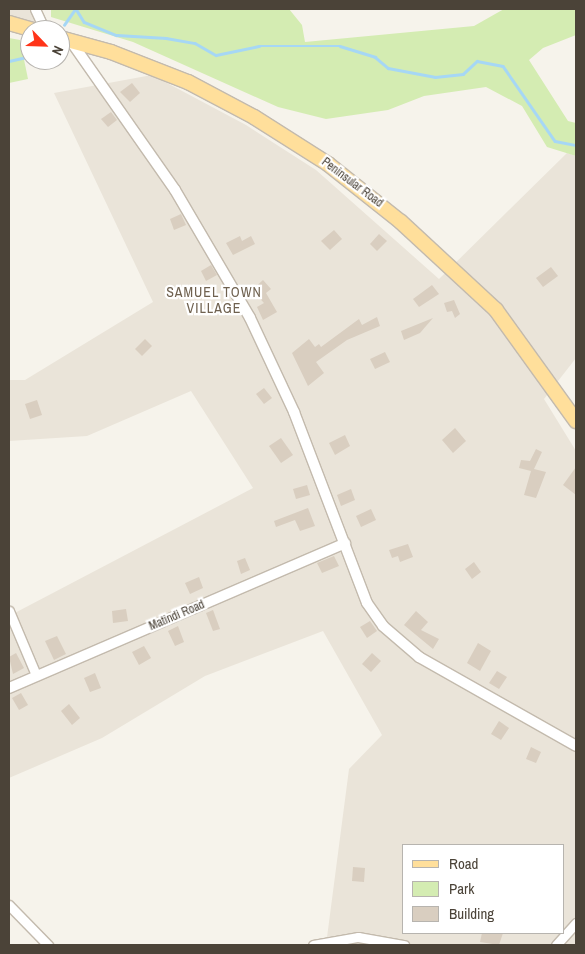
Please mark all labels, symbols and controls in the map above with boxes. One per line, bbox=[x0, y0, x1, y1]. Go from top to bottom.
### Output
north arrow bbox=[20, 20, 70, 70]
text: N bbox=[48, 43, 68, 58]
street label: Peninsular Road bbox=[318, 155, 386, 211]
district label: SAMUEL TOWN VILLAGE bbox=[164, 284, 264, 316]
street label: Matindi Road bbox=[147, 598, 207, 634]
legend bbox=[402, 844, 565, 934]
text: Road bbox=[449, 853, 478, 874]
text: Park bbox=[449, 878, 474, 899]
text: Building bbox=[449, 903, 494, 924]

